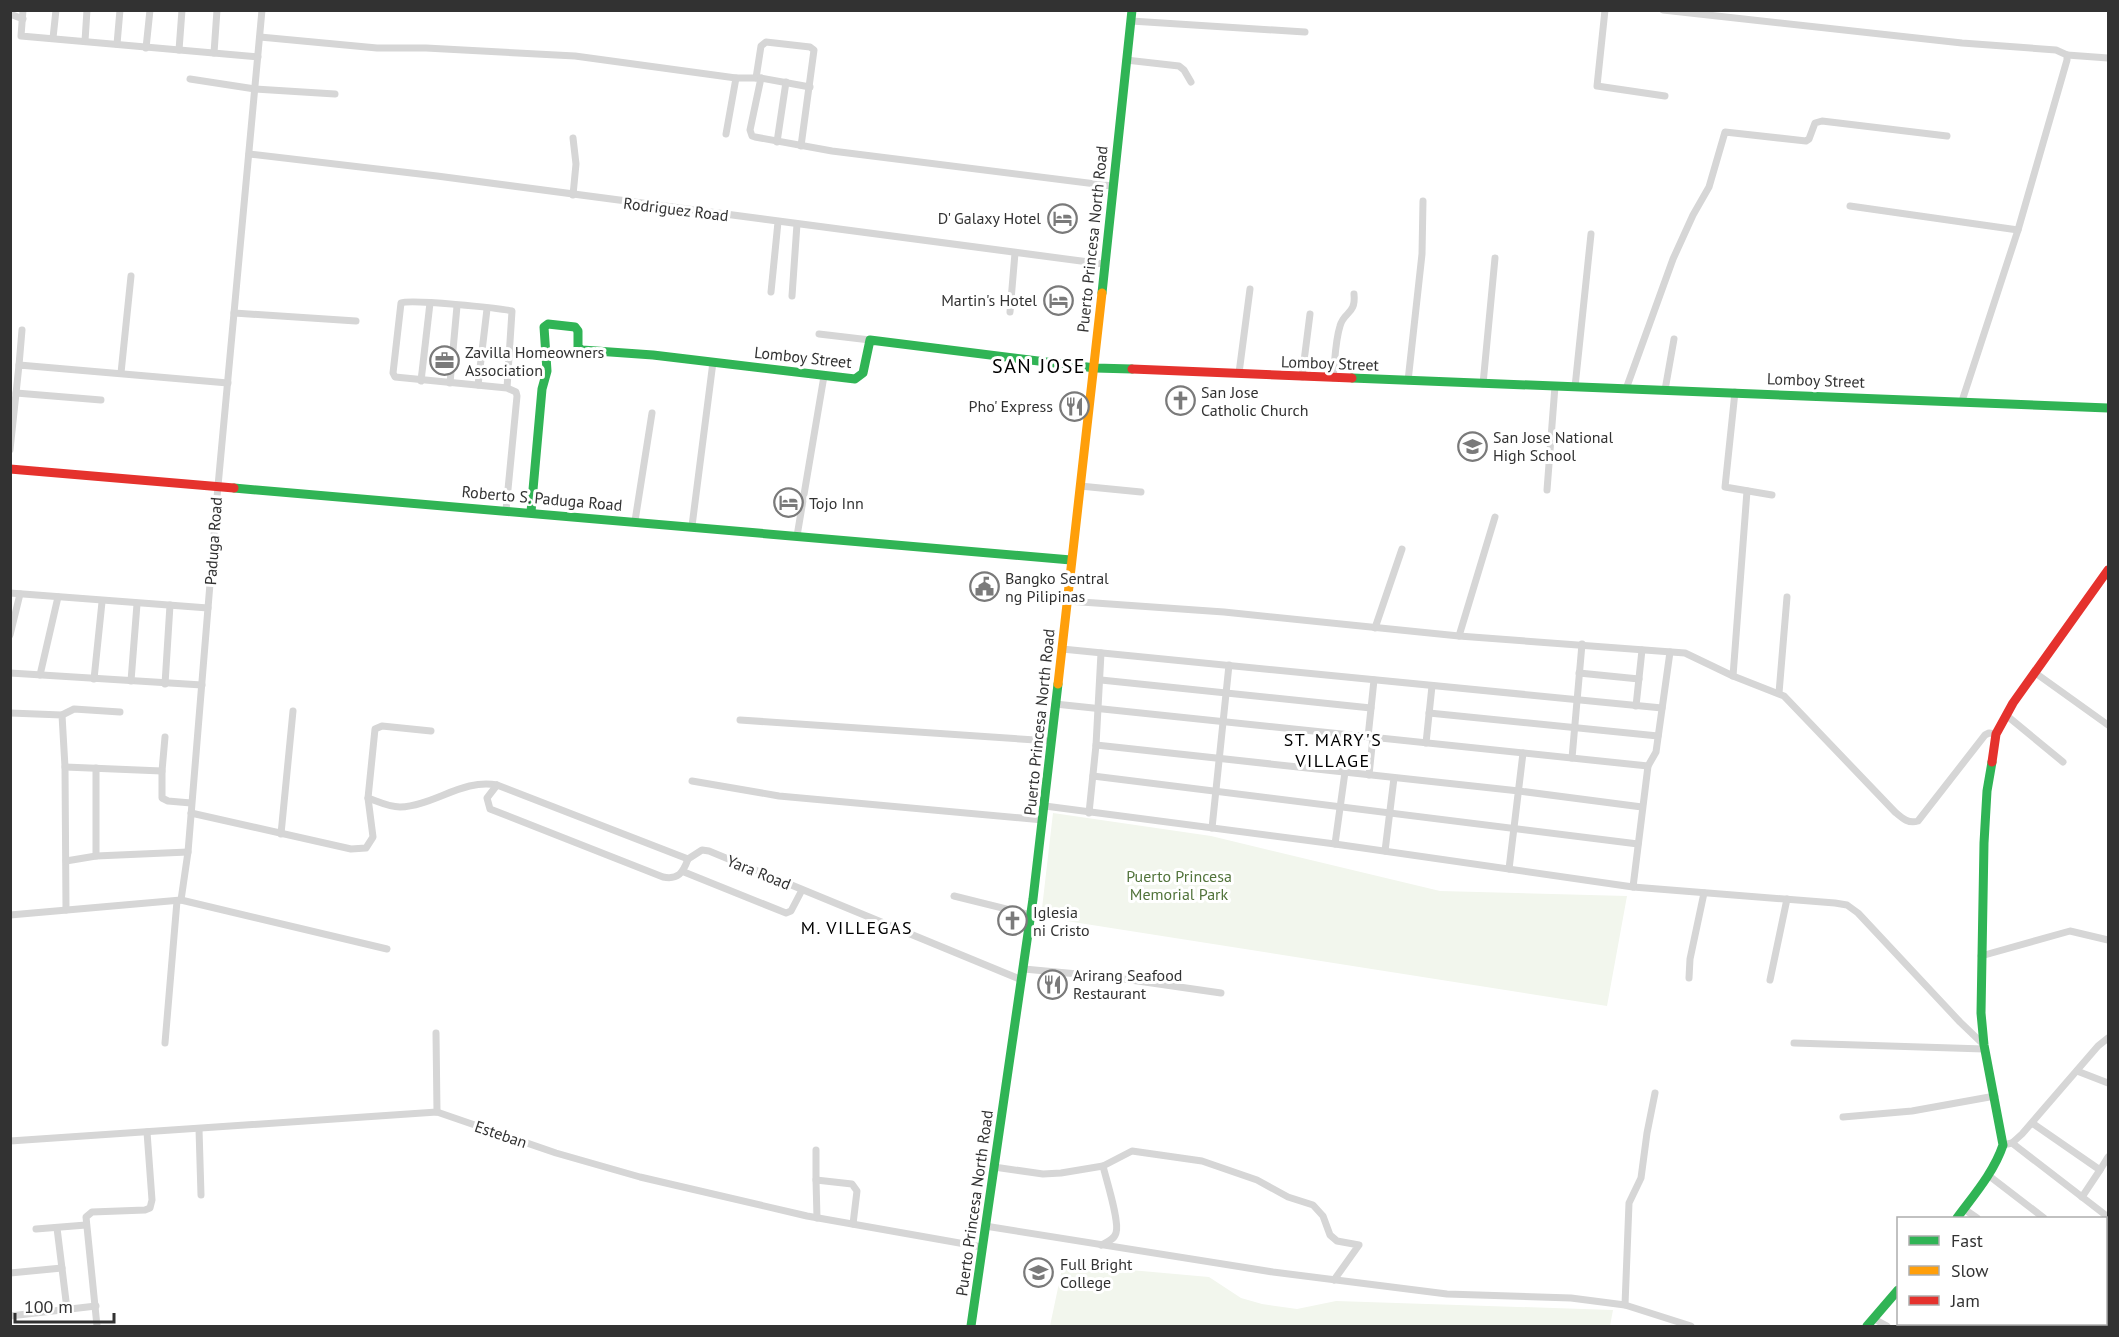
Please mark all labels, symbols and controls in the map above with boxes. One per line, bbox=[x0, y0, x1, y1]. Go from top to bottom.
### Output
street label: Puerto Princesa North Road bbox=[1072, 145, 1112, 333]
street label: Rodriguez Road bbox=[622, 193, 730, 225]
hotel icon: D' Galaxy Hotel bbox=[1046, 202, 1078, 234]
place label: D' Galaxy Hotel bbox=[938, 208, 1041, 228]
hotel icon: Martin's Hotel bbox=[1042, 284, 1074, 316]
place label: Martin's Hotel bbox=[941, 290, 1037, 310]
place label: Zavilla Homeowners Association bbox=[465, 342, 605, 380]
street label: Lomboy Street bbox=[753, 342, 853, 372]
office icon: Zavilla Homeowners Association bbox=[428, 345, 460, 377]
street label: Lomboy Street bbox=[1281, 351, 1380, 375]
district label: SAN JOSE bbox=[992, 353, 1086, 379]
street label: Lomboy Street bbox=[1767, 368, 1866, 392]
place label: San Jose Catholic Church bbox=[1201, 382, 1309, 420]
church icon: San Jose Catholic Church bbox=[1164, 385, 1196, 417]
restaurant icon: Pho' Express bbox=[1058, 390, 1090, 422]
place label: Pho' Express bbox=[969, 396, 1053, 416]
place label: San Jose National High School bbox=[1493, 427, 1614, 465]
school or university icon: San Jose National High School bbox=[1456, 430, 1488, 462]
street label: Roberto S. Paduga Road bbox=[461, 481, 623, 515]
hotel icon: Tojo Inn bbox=[772, 487, 804, 519]
place label: Tojo Inn bbox=[809, 493, 864, 513]
street label: Paduga Road bbox=[200, 496, 226, 586]
place label: Bangko Sentral ng Pilipinas bbox=[1005, 568, 1109, 606]
public building icon: Bangko Sentral ng Pilipinas bbox=[968, 571, 1000, 603]
street label: Puerto Princesa North Road bbox=[1019, 628, 1059, 816]
district label: ST. MARY'S VILLAGE bbox=[1284, 728, 1382, 772]
street label: Yara Road bbox=[724, 850, 794, 894]
park label: Puerto Princesa Memorial Park bbox=[1126, 866, 1232, 904]
place label: Iglesia ni Cristo bbox=[1033, 902, 1089, 940]
church icon: Iglesia ni Cristo bbox=[996, 905, 1028, 937]
district label: M. VILLEGAS bbox=[801, 916, 913, 939]
place label: Arirang Seafood Restaurant bbox=[1073, 965, 1182, 1003]
restaurant icon: Arirang Seafood Restaurant bbox=[1036, 968, 1068, 1000]
street label: Puerto Princesa North Road bbox=[951, 1109, 997, 1297]
street label: Esteban bbox=[472, 1116, 530, 1152]
legend bbox=[1897, 1217, 2107, 1325]
text: Fast bbox=[1951, 1229, 1983, 1252]
place label: Full Bright College bbox=[1060, 1254, 1133, 1292]
school or university icon: Full Bright College bbox=[1023, 1257, 1055, 1289]
text: Slow bbox=[1951, 1259, 1989, 1282]
scale bar bbox=[15, 1286, 114, 1324]
text: Jam bbox=[1950, 1289, 1980, 1312]
text: 100 m bbox=[24, 1295, 73, 1318]

